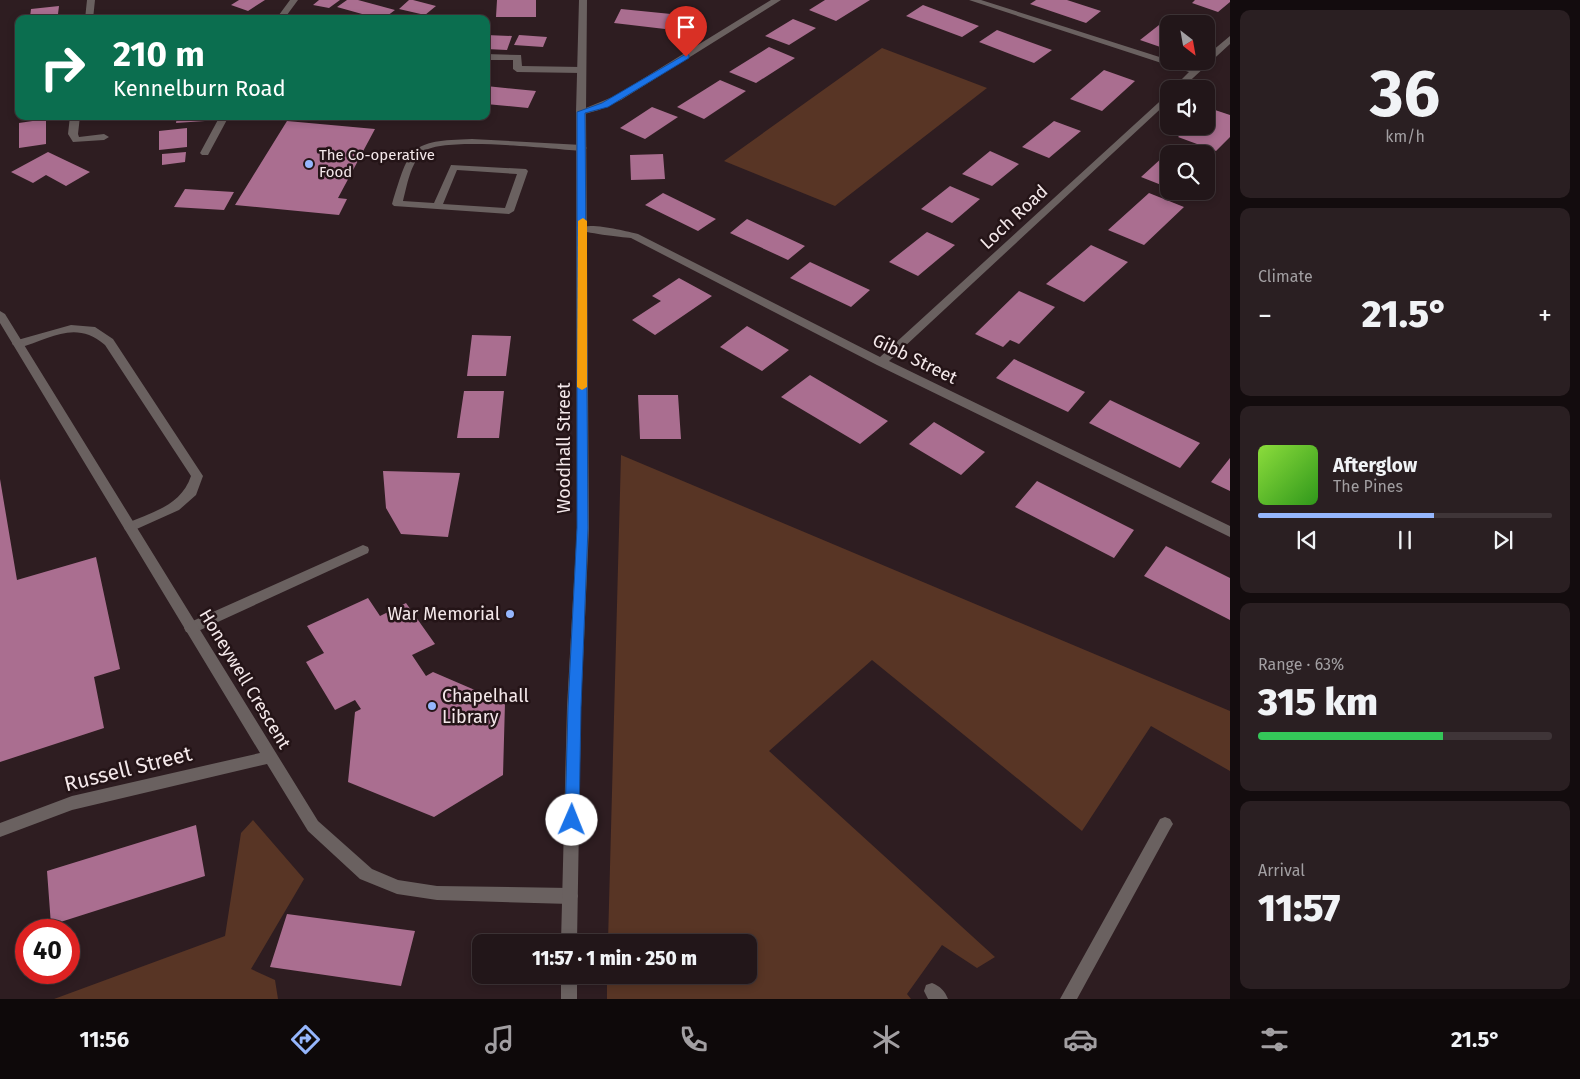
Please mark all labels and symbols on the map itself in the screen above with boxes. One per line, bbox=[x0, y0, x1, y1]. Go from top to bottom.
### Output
pin bbox=[665, 6, 707, 57]
north arrow bbox=[1160, 15, 1215, 70]
place label: The Co-operative Food bbox=[319, 146, 435, 181]
marker: The Co-operative Food bbox=[303, 158, 315, 170]
street label: Loch Road bbox=[976, 180, 1052, 254]
street label: Gibb Street bbox=[869, 329, 961, 389]
street label: Woodhall Street bbox=[553, 382, 575, 513]
place label: War Memorial bbox=[388, 603, 500, 625]
street label: Honeywell Crescent bbox=[195, 605, 296, 753]
marker: War Memorial bbox=[504, 608, 516, 620]
place label: Chapelhall Library bbox=[442, 685, 529, 728]
marker: Chapelhall Library bbox=[426, 700, 438, 712]
street label: Russell Street bbox=[61, 740, 195, 797]
position arrow bbox=[545, 793, 597, 845]
speed limit sign: 40 bbox=[15, 919, 80, 984]

